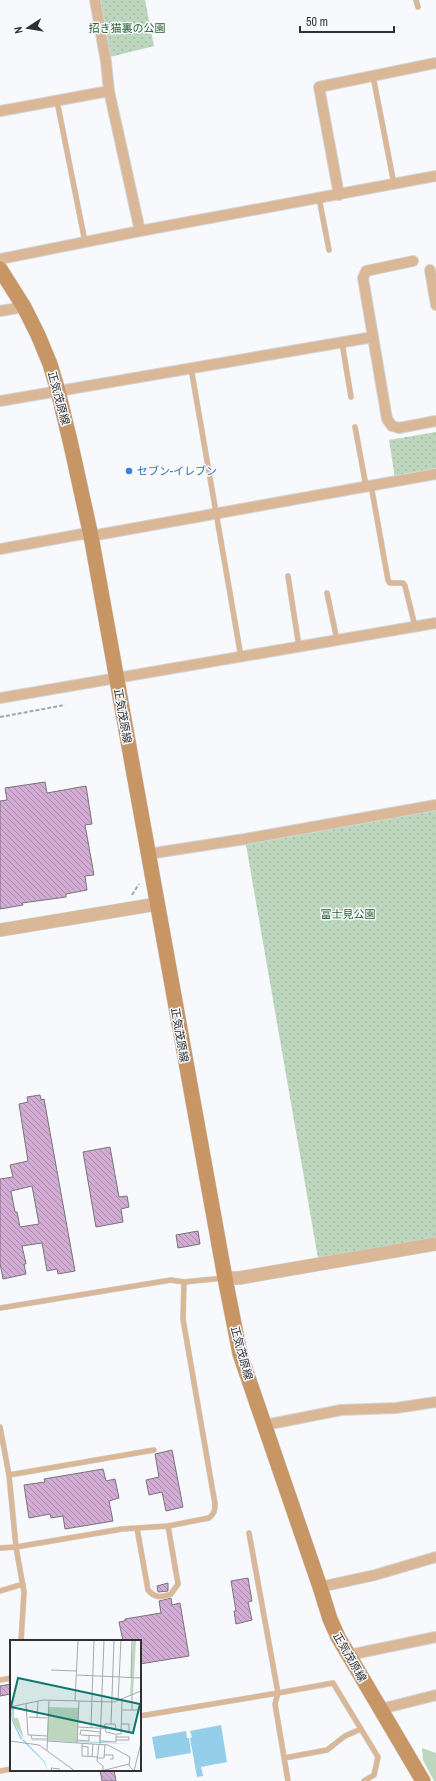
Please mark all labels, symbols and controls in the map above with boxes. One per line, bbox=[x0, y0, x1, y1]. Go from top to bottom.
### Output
north arrow bbox=[8, 8, 48, 48]
scale bar bbox=[300, 8, 394, 34]
text: 50 m bbox=[306, 14, 328, 30]
park label: 招き猫裏の公園 bbox=[89, 21, 166, 35]
text: N bbox=[11, 25, 26, 35]
street label: 正気茂原線 bbox=[45, 370, 73, 426]
place label: セブン-イレブン bbox=[137, 464, 217, 478]
marker: セブン-イレブン bbox=[124, 466, 134, 476]
street label: 正気茂原線 bbox=[111, 688, 135, 744]
park label: 富士見公園 bbox=[321, 907, 376, 921]
street label: 正気茂原線 bbox=[168, 1007, 192, 1063]
street label: 正気茂原線 bbox=[228, 1325, 256, 1381]
street label: 正気茂原線 bbox=[330, 1630, 370, 1684]
inset map bbox=[10, 1640, 141, 1771]

